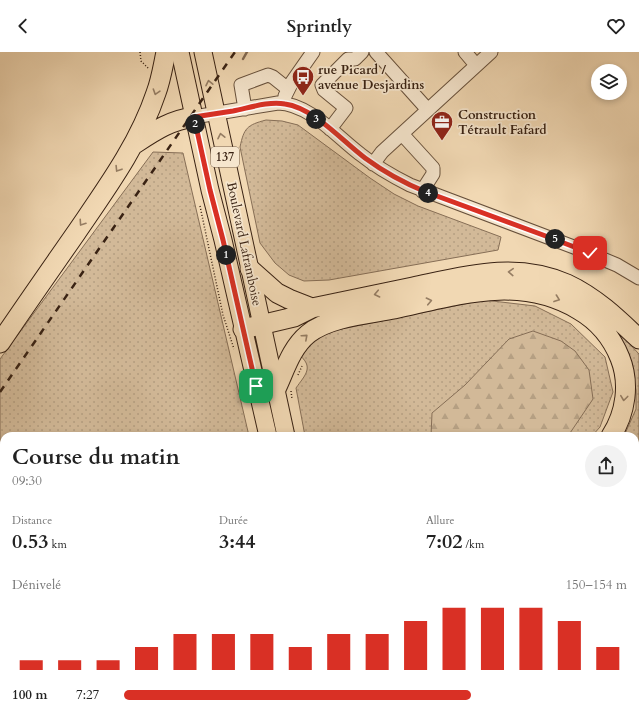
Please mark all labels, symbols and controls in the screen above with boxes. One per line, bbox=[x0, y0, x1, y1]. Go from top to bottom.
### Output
text: Sprintly bbox=[287, 14, 352, 39]
icon: back bbox=[12, 15, 34, 37]
icon: heart bbox=[605, 15, 627, 37]
place label: rue Picard / avenue Desjardins bbox=[318, 61, 425, 94]
bus stop icon: rue Picard / avenue Desjardins bbox=[290, 64, 316, 97]
map controls bbox=[591, 64, 627, 100]
button: layers bbox=[591, 64, 627, 100]
one-way arrow bbox=[206, 80, 214, 86]
one-way arrow bbox=[153, 88, 161, 95]
place label: Construction Tétrault Fafard bbox=[458, 106, 547, 139]
pin: 3 bbox=[306, 109, 326, 129]
office icon: Construction Tétrault Fafard bbox=[429, 109, 455, 142]
text: 3 bbox=[313, 111, 319, 126]
pin: 2 bbox=[185, 114, 205, 134]
text: 2 bbox=[192, 116, 198, 131]
one-way arrow bbox=[217, 133, 225, 139]
road number: 137 bbox=[211, 147, 239, 167]
one-way arrow bbox=[115, 165, 123, 172]
street label: Boulevard Laframboise bbox=[222, 180, 266, 308]
pin: 4 bbox=[418, 183, 438, 203]
text: 4 bbox=[425, 185, 431, 200]
one-way arrow bbox=[80, 219, 87, 226]
pin: 5 bbox=[545, 229, 565, 249]
text: 5 bbox=[552, 231, 558, 246]
pin bbox=[573, 236, 607, 270]
icon: check bbox=[579, 242, 601, 264]
pin: 1 bbox=[216, 245, 236, 265]
text: 1 bbox=[223, 247, 229, 262]
one-way arrow bbox=[508, 268, 514, 276]
one-way arrow bbox=[373, 290, 380, 298]
one-way arrow bbox=[553, 295, 560, 303]
one-way arrow bbox=[426, 298, 432, 306]
one-way arrow bbox=[300, 334, 308, 342]
pin bbox=[239, 369, 273, 403]
icon: arrive bbox=[245, 375, 267, 397]
one-way arrow bbox=[620, 395, 629, 401]
text: Course du matin bbox=[12, 442, 180, 472]
button: share bbox=[585, 445, 627, 487]
text: 09:30 bbox=[12, 472, 42, 490]
text: Distance bbox=[12, 513, 52, 528]
text: Durée bbox=[219, 513, 248, 528]
text: Allure bbox=[426, 513, 454, 528]
text: 0.53 bbox=[12, 528, 49, 555]
text: 3:44 bbox=[219, 528, 256, 555]
text: 7:02 bbox=[426, 528, 463, 555]
text: km bbox=[49, 537, 67, 552]
text: /km bbox=[463, 537, 484, 552]
text: Dénivelé bbox=[12, 576, 61, 594]
text: 150–154 m bbox=[565, 576, 627, 594]
text: 100 m bbox=[12, 686, 47, 704]
text: 7:27 bbox=[76, 686, 99, 704]

